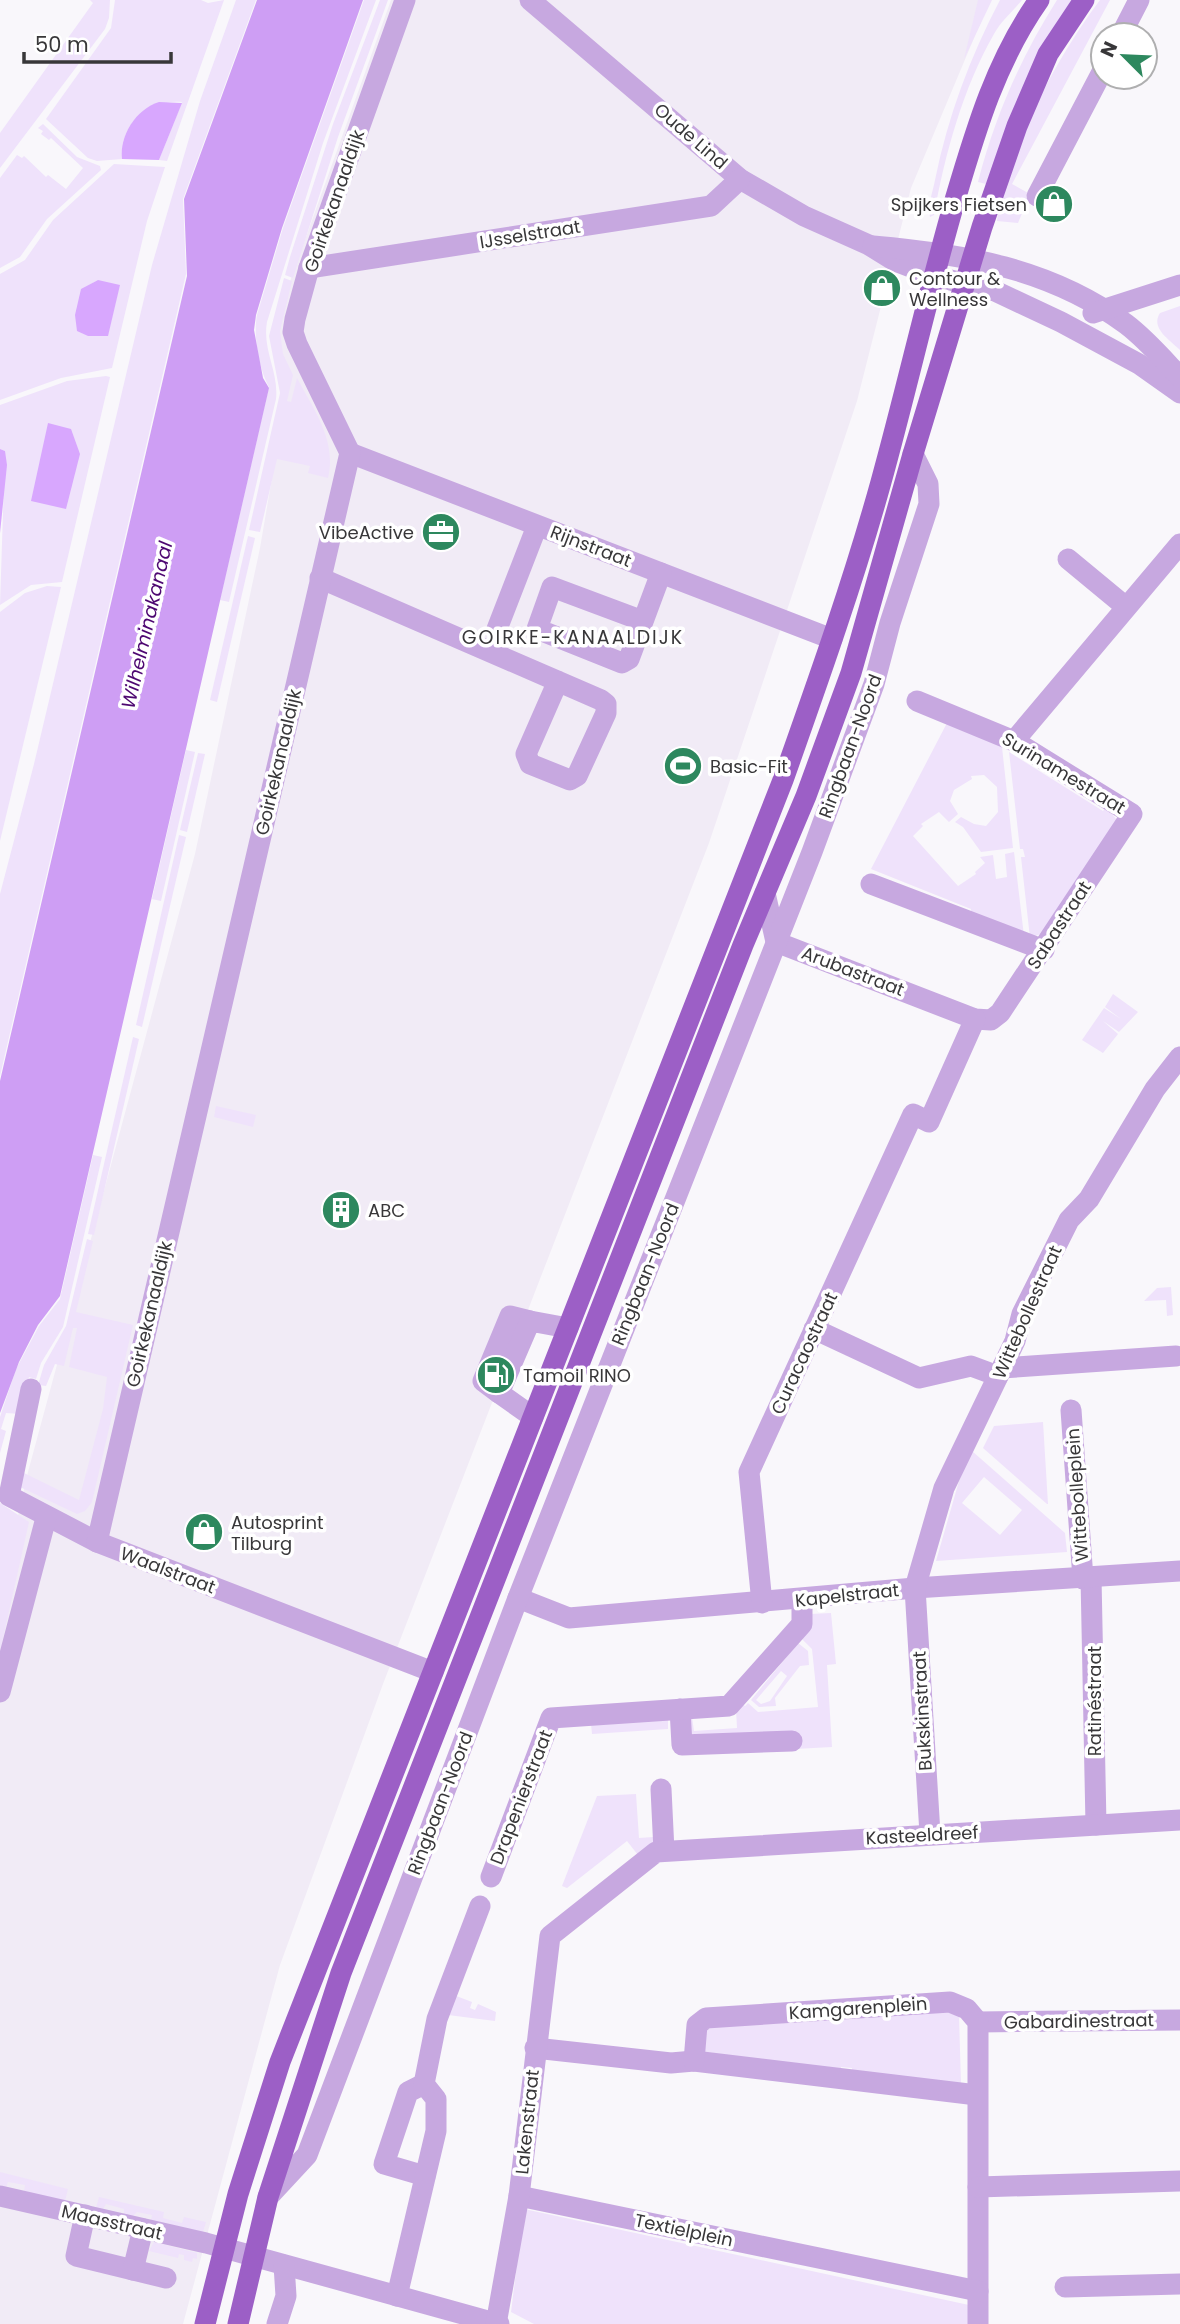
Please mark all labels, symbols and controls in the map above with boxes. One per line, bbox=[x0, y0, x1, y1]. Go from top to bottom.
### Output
scale bar bbox=[24, 21, 172, 65]
north arrow bbox=[1089, 21, 1159, 91]
text: 50 m bbox=[35, 30, 89, 59]
text: N bbox=[1094, 37, 1124, 61]
street label: Oude Lind bbox=[649, 97, 733, 175]
street label: Goirkekanaaldijk bbox=[298, 126, 370, 276]
shop icon: Spijkers Fietsen bbox=[1033, 183, 1075, 225]
place label: Spijkers Fietsen bbox=[891, 192, 1027, 217]
street label: IJsselstraat bbox=[478, 214, 582, 254]
place label: Contour & Wellness bbox=[909, 266, 1001, 312]
shop icon: Contour & Wellness bbox=[861, 267, 903, 309]
office icon: VibeActive bbox=[420, 511, 462, 553]
street label: Rijnstraat bbox=[547, 519, 635, 573]
place label: VibeActive bbox=[319, 520, 414, 545]
water label: Wilhelminakanaal bbox=[115, 538, 179, 711]
district label: GOIRKE-KANAALDIJK bbox=[462, 624, 684, 651]
street label: Ringbaan-Noord bbox=[812, 671, 888, 821]
street label: Goirkekanaaldijk bbox=[249, 686, 307, 837]
street label: Surinamestraat bbox=[997, 726, 1131, 820]
sports icon: Basic-Fit bbox=[662, 745, 704, 787]
place label: Basic-Fit bbox=[710, 754, 788, 779]
street label: Sabastraat bbox=[1021, 876, 1097, 974]
street label: Arubastraat bbox=[798, 940, 908, 1002]
building icon: ABC bbox=[320, 1189, 362, 1231]
place label: ABC bbox=[368, 1198, 405, 1223]
street label: Ringbaan-Noord bbox=[605, 1199, 685, 1349]
street label: Goirkekanaaldijk bbox=[120, 1238, 178, 1389]
street label: Wittebollestraat bbox=[986, 1241, 1068, 1383]
street label: Curacaostraat bbox=[765, 1288, 843, 1418]
fuel station icon: Tamoil RINO bbox=[475, 1354, 517, 1396]
place label: Tamoil RINO bbox=[523, 1363, 631, 1388]
street label: Wittebolleplein bbox=[1060, 1427, 1094, 1563]
place label: Autosprint Tilburg bbox=[231, 1510, 324, 1556]
shop icon: Autosprint Tilburg bbox=[183, 1511, 225, 1553]
street label: Waalstraat bbox=[117, 1540, 219, 1600]
street label: Kapelstraat bbox=[794, 1577, 900, 1613]
street label: Ratinéstraat bbox=[1082, 1646, 1107, 1756]
street label: Bukskinstraat bbox=[906, 1650, 938, 1772]
street label: Drapenierstraat bbox=[484, 1726, 558, 1868]
street label: Ringbaan-Noord bbox=[401, 1728, 479, 1878]
street label: Kasteeldreef bbox=[865, 1820, 979, 1850]
street label: Kamgarenplein bbox=[788, 1991, 928, 2025]
street label: Gabardinestraat bbox=[1004, 2007, 1154, 2035]
street label: Lakenstraat bbox=[509, 2068, 545, 2176]
street label: Maasstraat bbox=[59, 2198, 165, 2246]
street label: Textielplein bbox=[633, 2207, 735, 2253]

